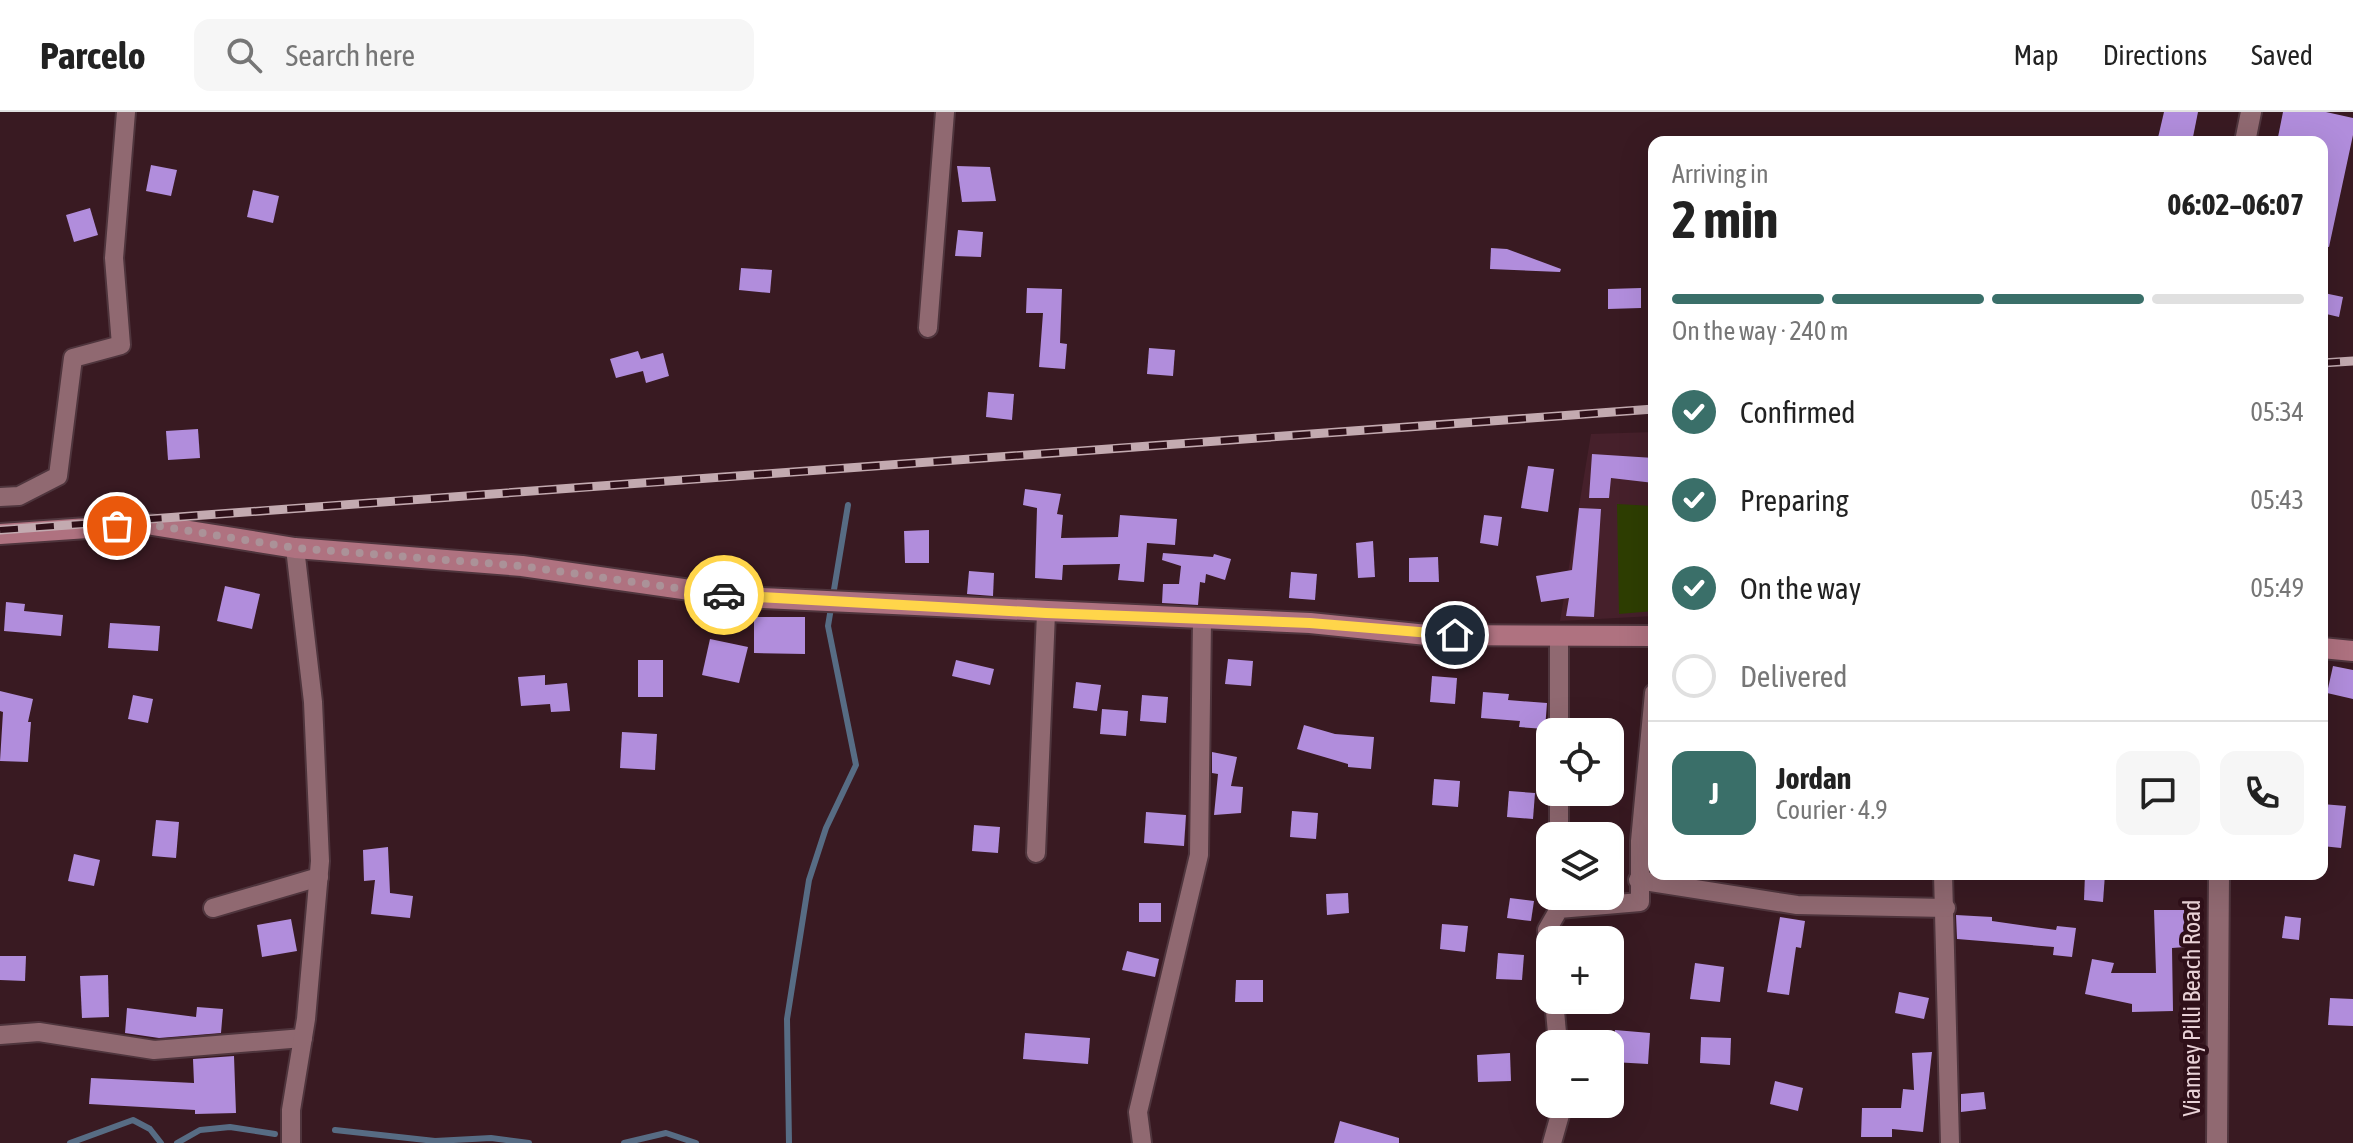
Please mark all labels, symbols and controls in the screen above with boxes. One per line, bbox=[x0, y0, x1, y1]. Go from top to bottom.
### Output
search box bbox=[194, 19, 754, 91]
icon: search bbox=[222, 33, 266, 77]
text: Parcelo bbox=[40, 34, 146, 77]
text: Search here bbox=[286, 38, 415, 72]
text: Map bbox=[2014, 39, 2059, 71]
text: Directions bbox=[2103, 39, 2207, 71]
text: Saved bbox=[2251, 39, 2313, 71]
text: Arriving in bbox=[1672, 159, 1769, 189]
text: 06:02–06:07 bbox=[2167, 187, 2304, 221]
text: 2 min bbox=[1672, 189, 1778, 249]
text: On the way · 240 m bbox=[1672, 316, 1849, 346]
icon: check bbox=[1672, 390, 1716, 434]
text: Confirmed bbox=[1740, 395, 1855, 429]
text: 05:34 bbox=[2250, 397, 2304, 427]
icon: check bbox=[1672, 478, 1716, 522]
text: Preparing bbox=[1740, 483, 1849, 517]
text: 05:43 bbox=[2250, 485, 2304, 515]
pin bbox=[83, 492, 151, 560]
icon: bag bbox=[95, 504, 139, 548]
courier bbox=[684, 555, 764, 635]
icon: check bbox=[1672, 566, 1716, 610]
text: On the way bbox=[1740, 571, 1861, 605]
icon: car bbox=[702, 573, 746, 617]
text: 05:49 bbox=[2250, 573, 2304, 603]
pin bbox=[1421, 601, 1489, 669]
icon: home bbox=[1433, 613, 1477, 657]
text: Delivered bbox=[1740, 659, 1848, 693]
map controls bbox=[1536, 718, 1624, 1118]
button: locate bbox=[1536, 718, 1624, 806]
button: chat bbox=[2116, 751, 2200, 835]
button: phone bbox=[2220, 751, 2304, 835]
text: Jordan bbox=[1776, 761, 1851, 795]
text: J bbox=[1709, 776, 1719, 810]
text: Courier · 4.9 bbox=[1776, 795, 1887, 825]
button: layers bbox=[1536, 822, 1624, 910]
street label: Vianney Pilli Beach Road bbox=[2178, 900, 2205, 1116]
button: + bbox=[1536, 926, 1624, 1014]
button: − bbox=[1536, 1030, 1624, 1118]

